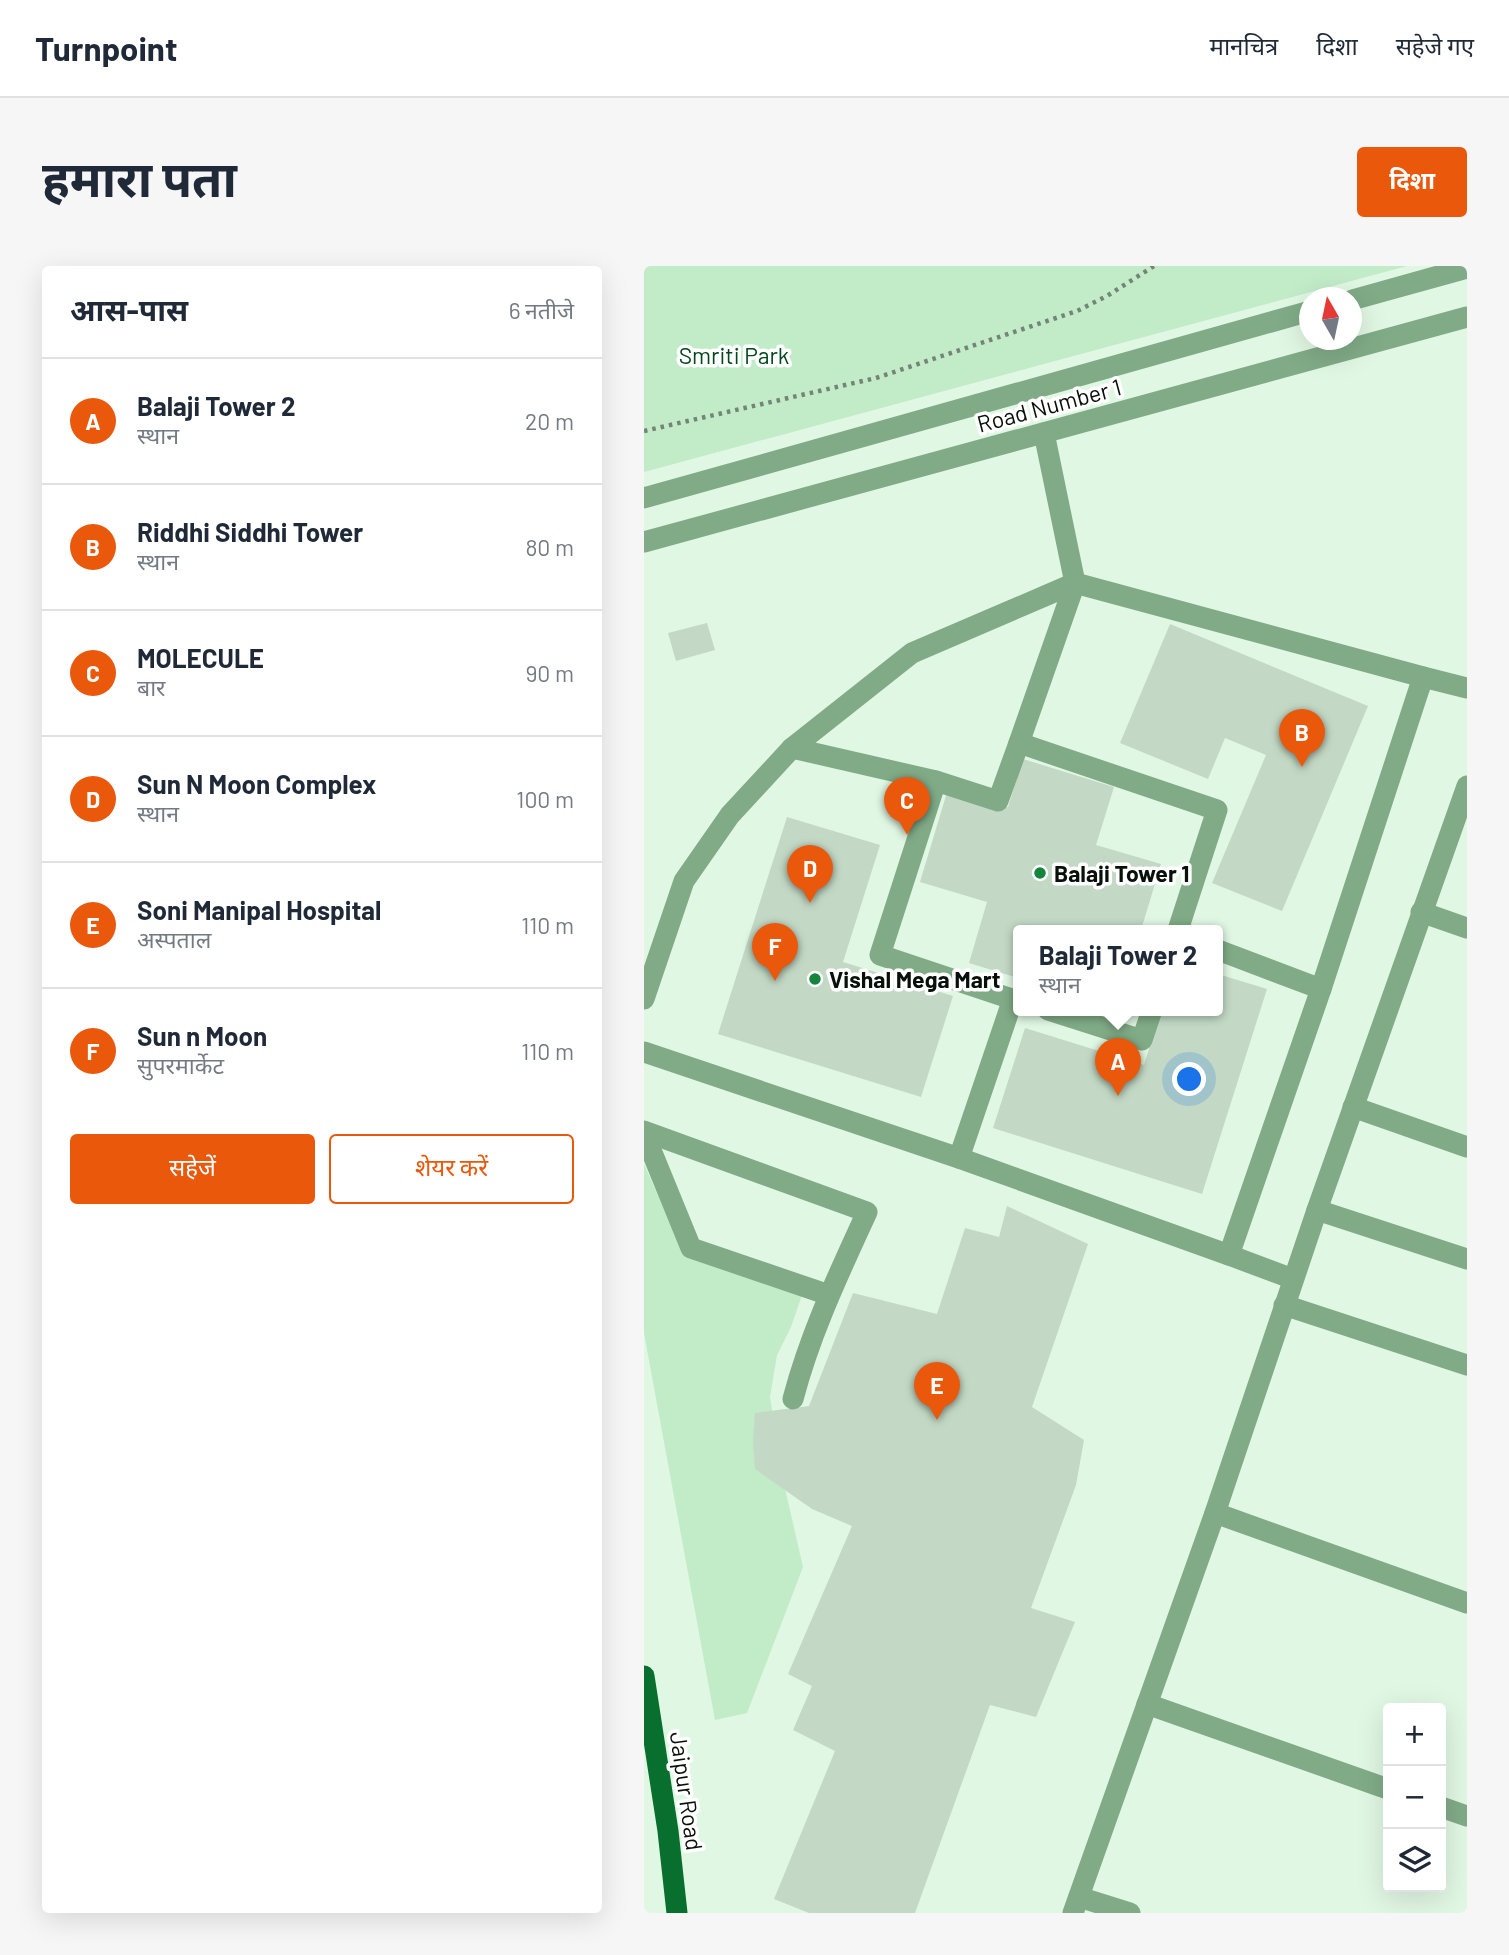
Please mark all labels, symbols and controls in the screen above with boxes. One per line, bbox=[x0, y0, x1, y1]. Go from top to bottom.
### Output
text: Turnpoint bbox=[35, 28, 177, 68]
text: मानचित्र bbox=[1210, 31, 1278, 60]
text: दिशा bbox=[1316, 31, 1358, 60]
text: सहेजे गए bbox=[1396, 31, 1474, 60]
button: दिशा bbox=[1357, 147, 1467, 217]
text: हमारा पता bbox=[42, 148, 237, 207]
north arrow bbox=[1299, 287, 1362, 350]
text: आस-पास bbox=[70, 291, 188, 327]
text: 6 नतीजे bbox=[509, 296, 574, 324]
park label: Smriti Park bbox=[679, 341, 789, 369]
street label: Road Number 1 bbox=[974, 372, 1124, 438]
text: Balaji Tower 2 bbox=[137, 390, 295, 421]
text: A bbox=[85, 407, 101, 435]
text: 20 m bbox=[525, 407, 574, 435]
text: स्थान bbox=[137, 421, 179, 449]
text: Riddhi Siddhi Tower bbox=[137, 516, 363, 547]
text: B bbox=[86, 533, 100, 561]
text: 80 m bbox=[525, 533, 574, 561]
text: स्थान bbox=[137, 547, 179, 575]
text: MOLECULE bbox=[137, 642, 264, 673]
text: C bbox=[86, 659, 100, 687]
text: 90 m bbox=[525, 659, 574, 687]
text: बार bbox=[137, 673, 166, 701]
pin: B bbox=[1279, 709, 1325, 767]
text: Sun N Moon Complex bbox=[137, 768, 376, 799]
pin: C bbox=[884, 777, 930, 835]
text: D bbox=[86, 785, 100, 813]
text: 100 m bbox=[516, 785, 574, 813]
text: स्थान bbox=[137, 799, 179, 827]
pin: D bbox=[787, 845, 833, 903]
place label: Balaji Tower 1 bbox=[1054, 859, 1189, 887]
marker: Balaji Tower 1 bbox=[1032, 865, 1048, 881]
text: Soni Manipal Hospital bbox=[137, 894, 381, 925]
text: E bbox=[86, 911, 100, 939]
text: 110 m bbox=[521, 911, 574, 939]
pin: F bbox=[752, 923, 798, 981]
text: अस्पताल bbox=[137, 925, 211, 953]
popup bbox=[1013, 925, 1223, 1016]
text: Balaji Tower 2 bbox=[1039, 939, 1197, 970]
place label: Vishal Mega Mart bbox=[829, 965, 1000, 993]
text: स्थान bbox=[1039, 970, 1081, 998]
marker: Vishal Mega Mart bbox=[807, 971, 823, 987]
text: Sun n Moon bbox=[137, 1020, 267, 1051]
text: F bbox=[87, 1037, 99, 1065]
text: 110 m bbox=[521, 1037, 574, 1065]
pin: A bbox=[1095, 1038, 1141, 1096]
text: सुपरमार्केट bbox=[137, 1051, 224, 1079]
your location bbox=[1172, 1062, 1206, 1096]
button: सहेजें bbox=[70, 1134, 315, 1204]
button: शेयर करें bbox=[329, 1134, 574, 1204]
pin: E bbox=[914, 1362, 960, 1420]
map controls bbox=[1383, 1703, 1446, 1892]
button: + bbox=[1383, 1703, 1446, 1766]
street label: Jaipur Road bbox=[665, 1730, 709, 1852]
button: − bbox=[1383, 1766, 1446, 1829]
button: layers bbox=[1383, 1829, 1446, 1892]

